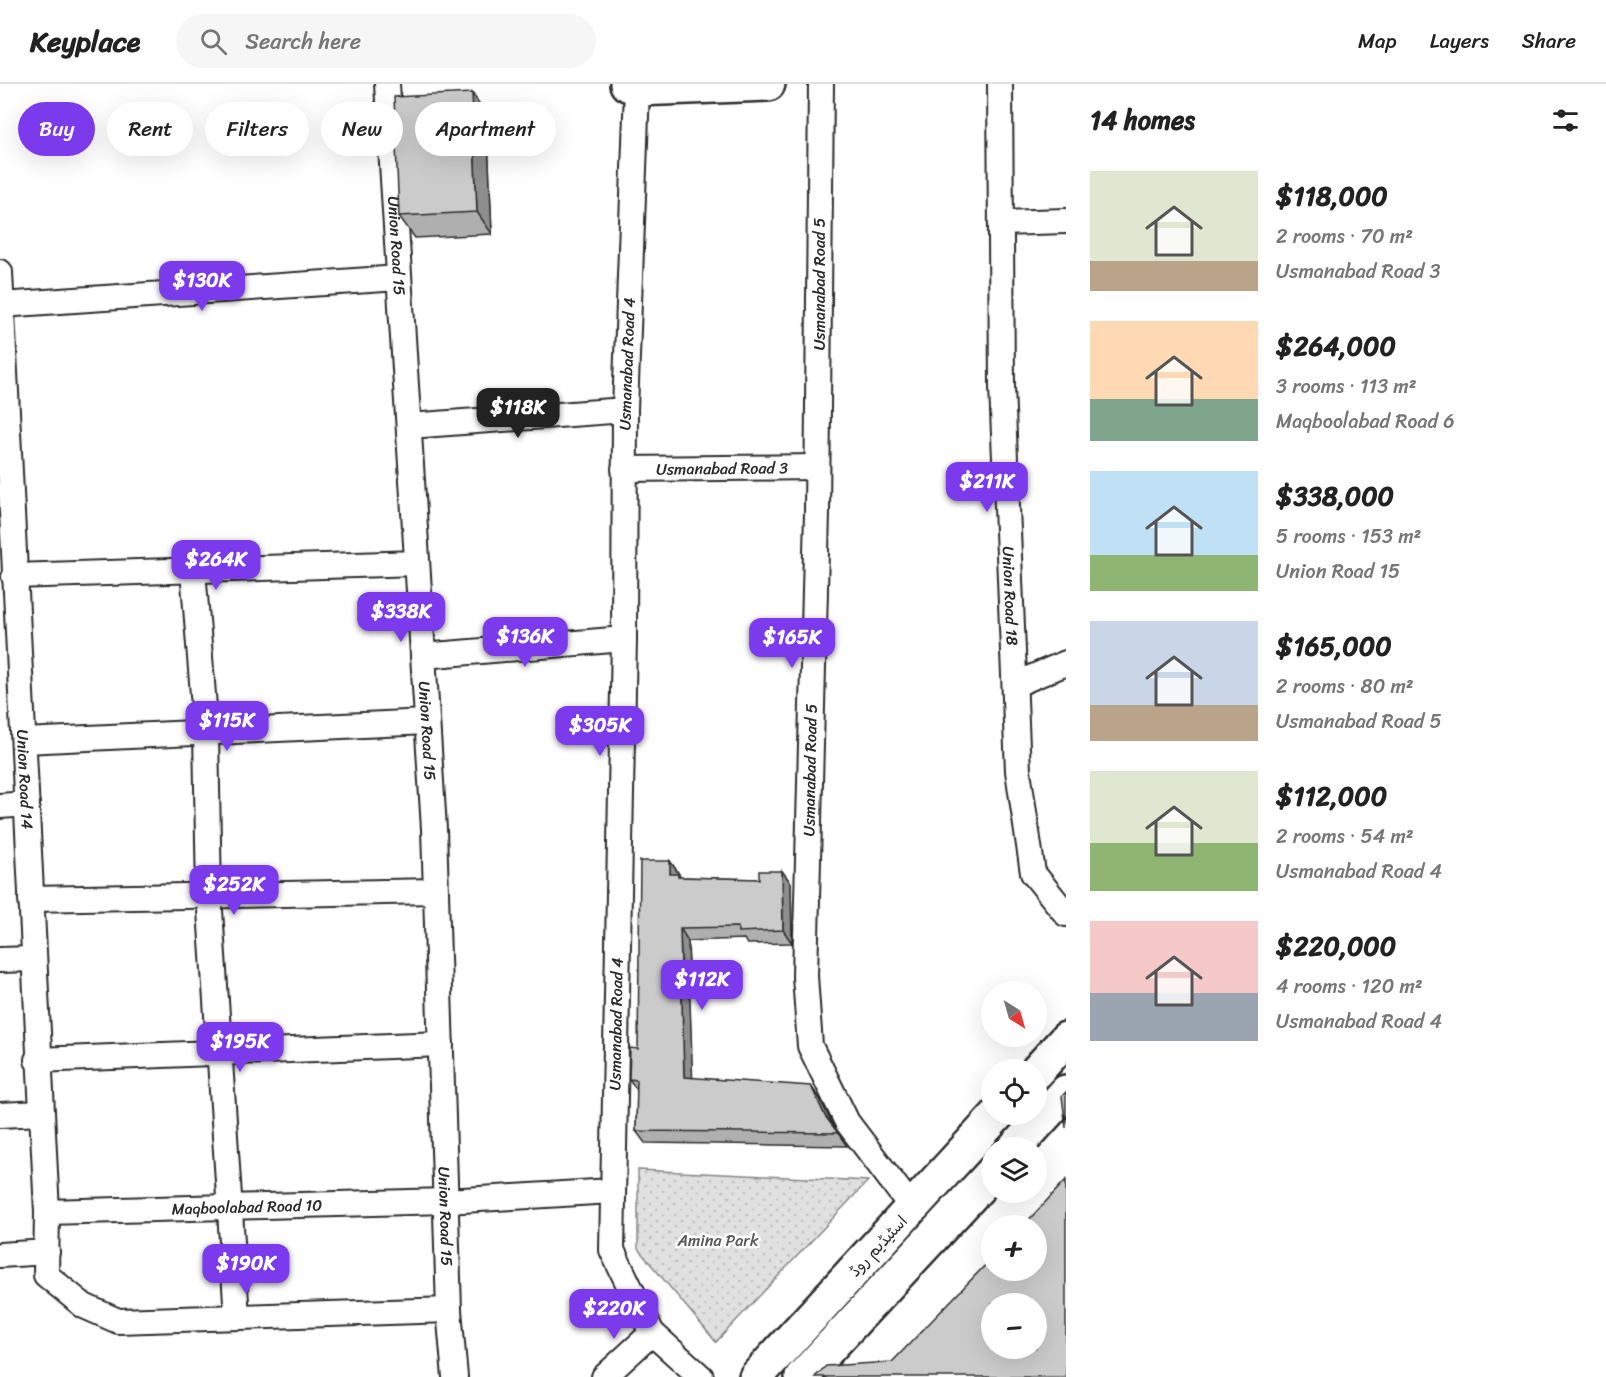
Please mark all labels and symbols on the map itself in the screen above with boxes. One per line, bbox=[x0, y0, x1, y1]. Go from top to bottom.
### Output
street label: Union Road 15 bbox=[380, 195, 415, 296]
street label: Usmanabad Road 5 bbox=[805, 217, 834, 350]
pin: $130K bbox=[160, 261, 244, 312]
street label: Usmanabad Road 4 bbox=[610, 297, 644, 431]
pin: $118K bbox=[476, 388, 560, 439]
street label: Usmanabad Road 3 bbox=[656, 453, 788, 483]
pin: $211K bbox=[945, 462, 1029, 513]
pin: $264K bbox=[174, 540, 258, 591]
street label: Union Road 18 bbox=[994, 546, 1027, 646]
pin: $338K bbox=[359, 592, 443, 643]
pin: $136K bbox=[483, 617, 567, 668]
pin: $165K bbox=[750, 618, 834, 669]
street label: Union Road 15 bbox=[410, 680, 445, 782]
pin: $115K bbox=[185, 701, 269, 752]
street label: Usmanabad Road 5 bbox=[794, 703, 826, 837]
pin: $305K bbox=[558, 706, 642, 757]
street label: Union Road 14 bbox=[8, 729, 42, 830]
pin: $252K bbox=[192, 865, 276, 916]
street label: Usmanabad Road 4 bbox=[600, 957, 632, 1091]
pin: $112K bbox=[660, 960, 744, 1011]
north arrow bbox=[981, 981, 1047, 1047]
pin: $195K bbox=[198, 1022, 282, 1073]
street label: Union Road 15 bbox=[430, 1166, 462, 1267]
street label: Maqboolabad Road 10 bbox=[171, 1190, 323, 1223]
street label: اسٹیڈیم روڈ bbox=[841, 1208, 915, 1284]
park label: Amina Park bbox=[677, 1226, 759, 1255]
pin: $190K bbox=[204, 1244, 288, 1295]
pin: $220K bbox=[572, 1289, 656, 1340]

